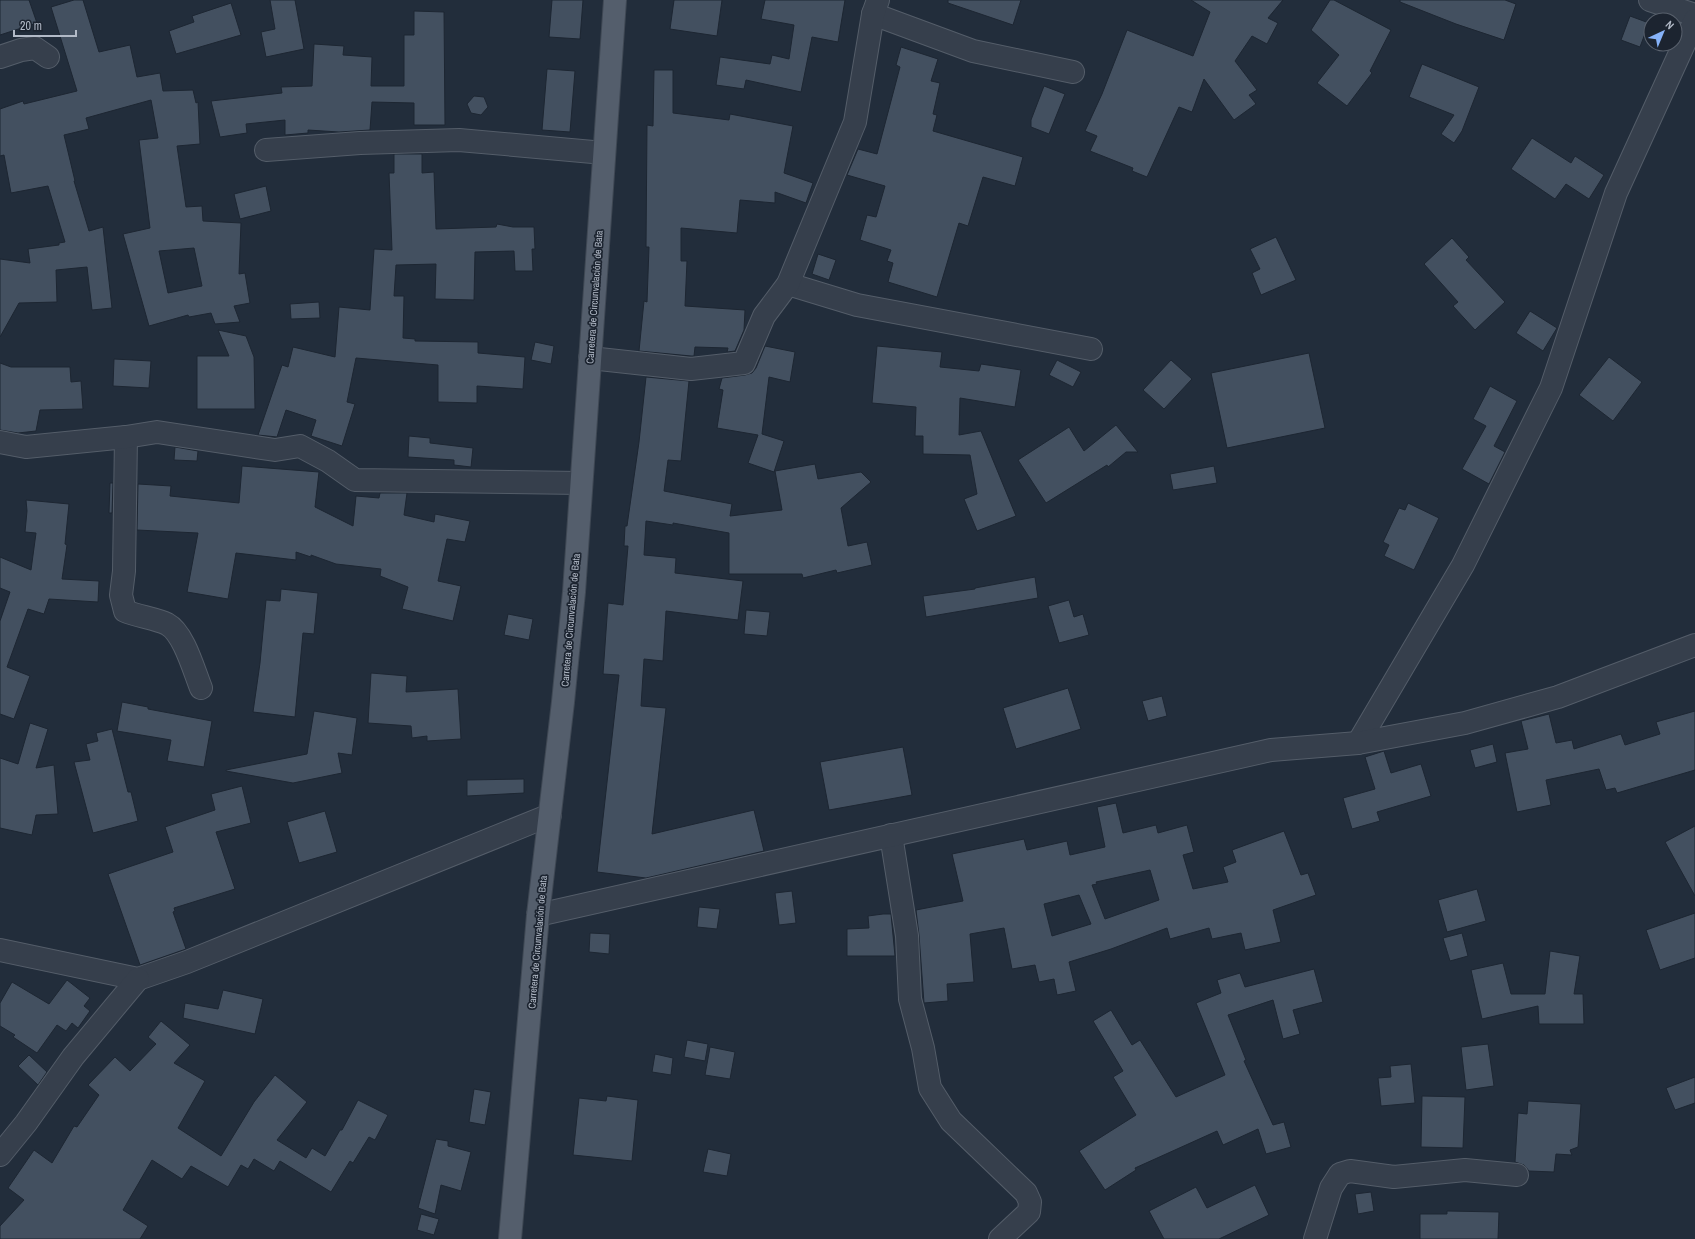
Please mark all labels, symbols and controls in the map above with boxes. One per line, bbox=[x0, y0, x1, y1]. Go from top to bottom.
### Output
scale bar bbox=[14, 12, 76, 38]
north arrow bbox=[1643, 12, 1683, 52]
text: 20 m bbox=[20, 18, 42, 34]
text: N bbox=[1663, 18, 1677, 32]
street label: Carretera de Circunvalación de Bata bbox=[583, 230, 606, 364]
street label: Carretera de Circunvalación de Bata bbox=[558, 553, 583, 687]
street label: Carretera de Circunvalación de Bata bbox=[525, 875, 550, 1009]

